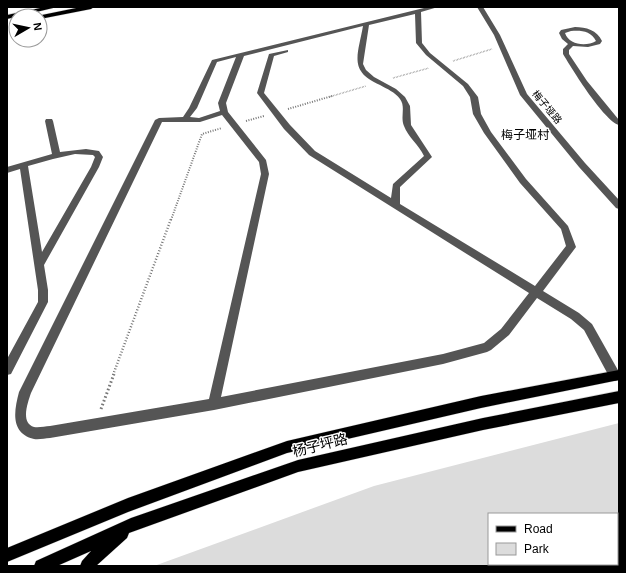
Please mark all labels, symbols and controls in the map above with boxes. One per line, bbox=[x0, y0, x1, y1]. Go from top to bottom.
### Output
north arrow bbox=[8, 8, 48, 48]
text: N bbox=[31, 22, 44, 31]
street label: 梅子垭路 bbox=[530, 88, 564, 126]
district label: 梅子垭村 bbox=[501, 128, 550, 142]
street label: 杨子坪路 bbox=[291, 430, 349, 460]
legend bbox=[488, 513, 618, 565]
text: Road bbox=[524, 522, 553, 536]
text: Park bbox=[524, 542, 550, 556]

